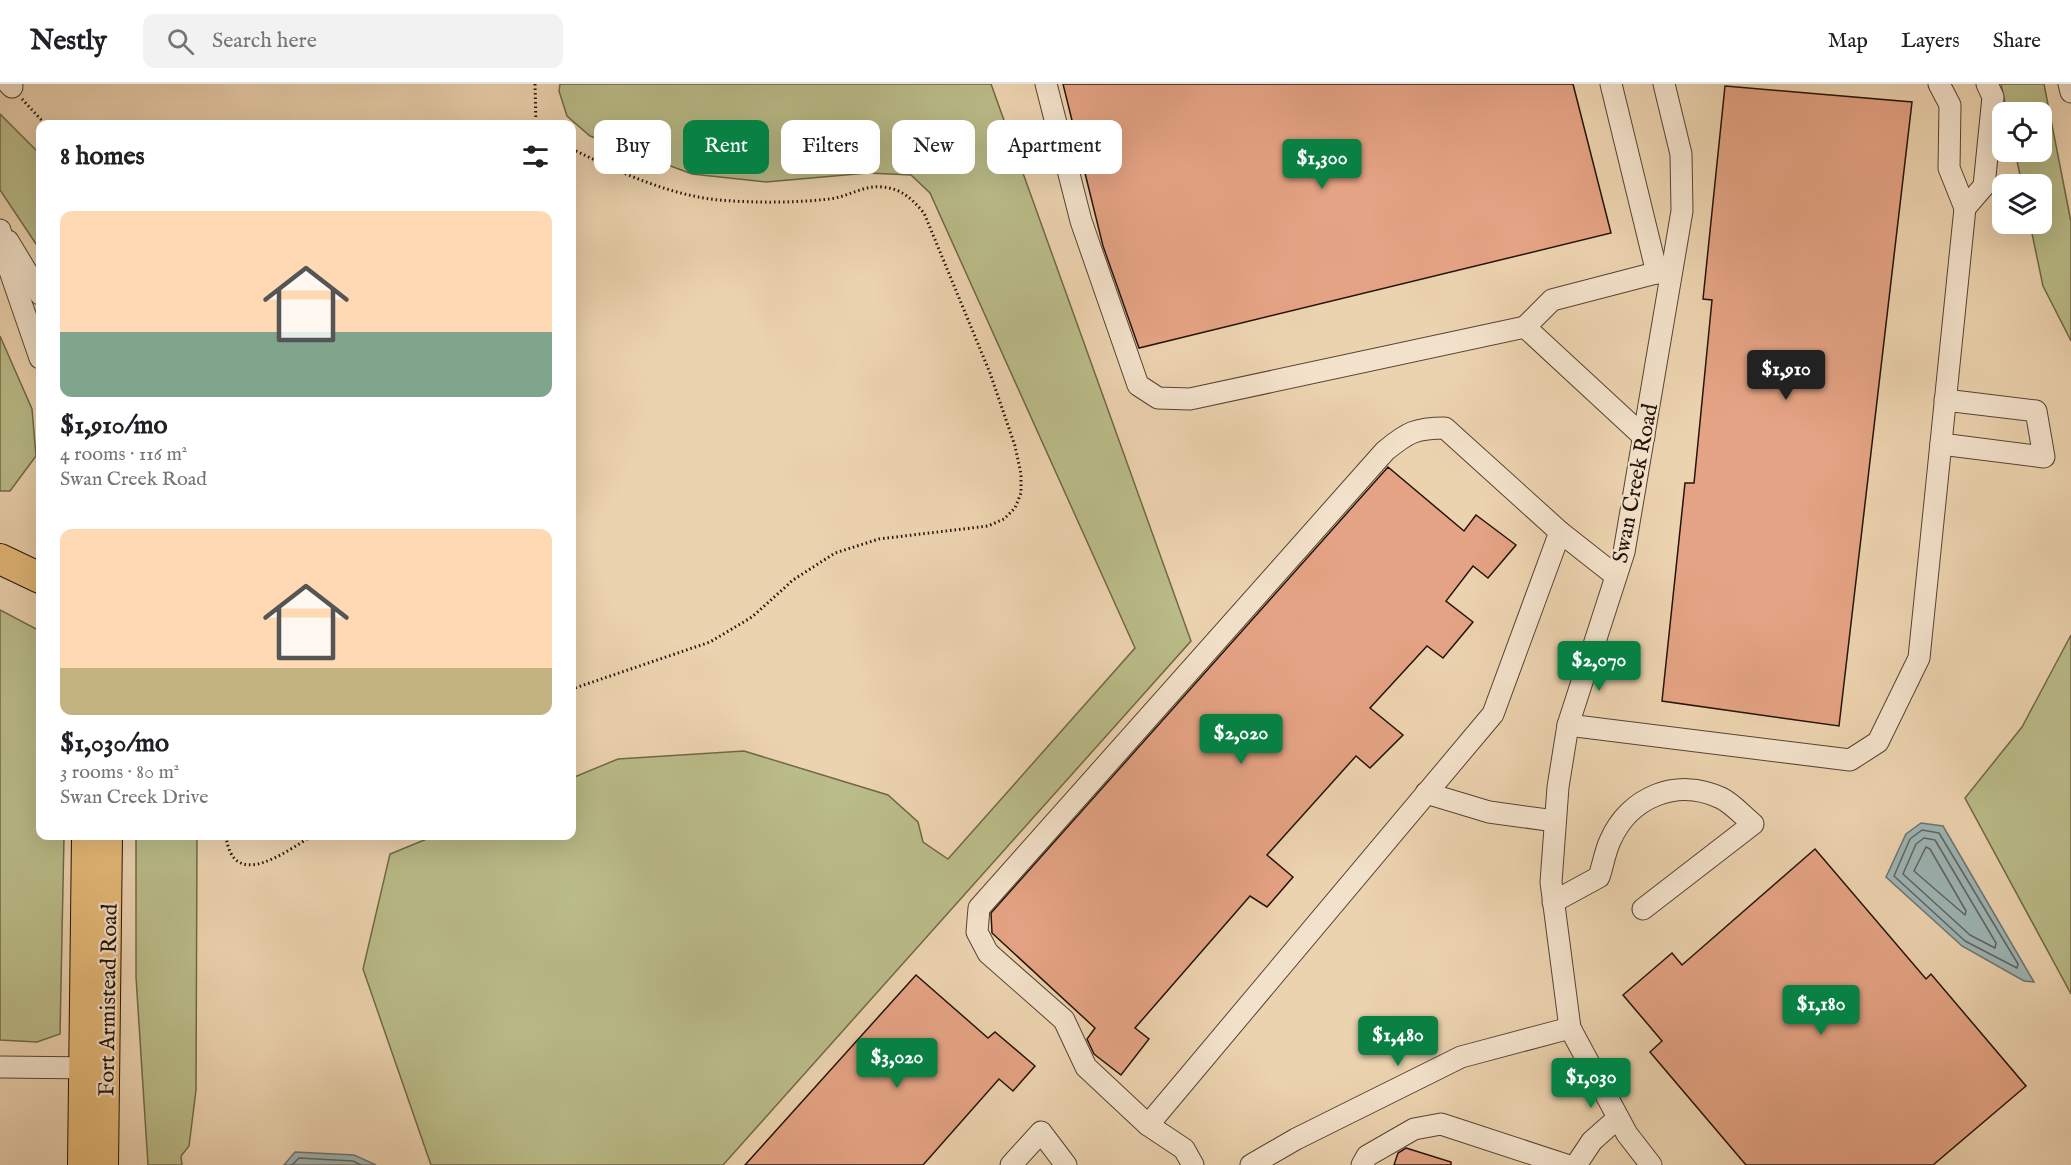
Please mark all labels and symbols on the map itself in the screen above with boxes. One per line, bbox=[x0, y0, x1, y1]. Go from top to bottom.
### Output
pin: $1,300 bbox=[1273, 139, 1371, 190]
pin: $1,910 bbox=[1737, 350, 1835, 401]
street label: Swan Creek Road bbox=[1607, 401, 1665, 565]
pin: $2,070 bbox=[1550, 641, 1648, 692]
pin: $2,020 bbox=[1192, 714, 1290, 765]
street label: Fort Armistead Road bbox=[93, 903, 125, 1097]
pin: $1,180 bbox=[1772, 985, 1870, 1036]
pin: $1,480 bbox=[1349, 1016, 1447, 1067]
pin: $3,020 bbox=[848, 1038, 946, 1089]
pin: $1,030 bbox=[1542, 1058, 1640, 1109]

